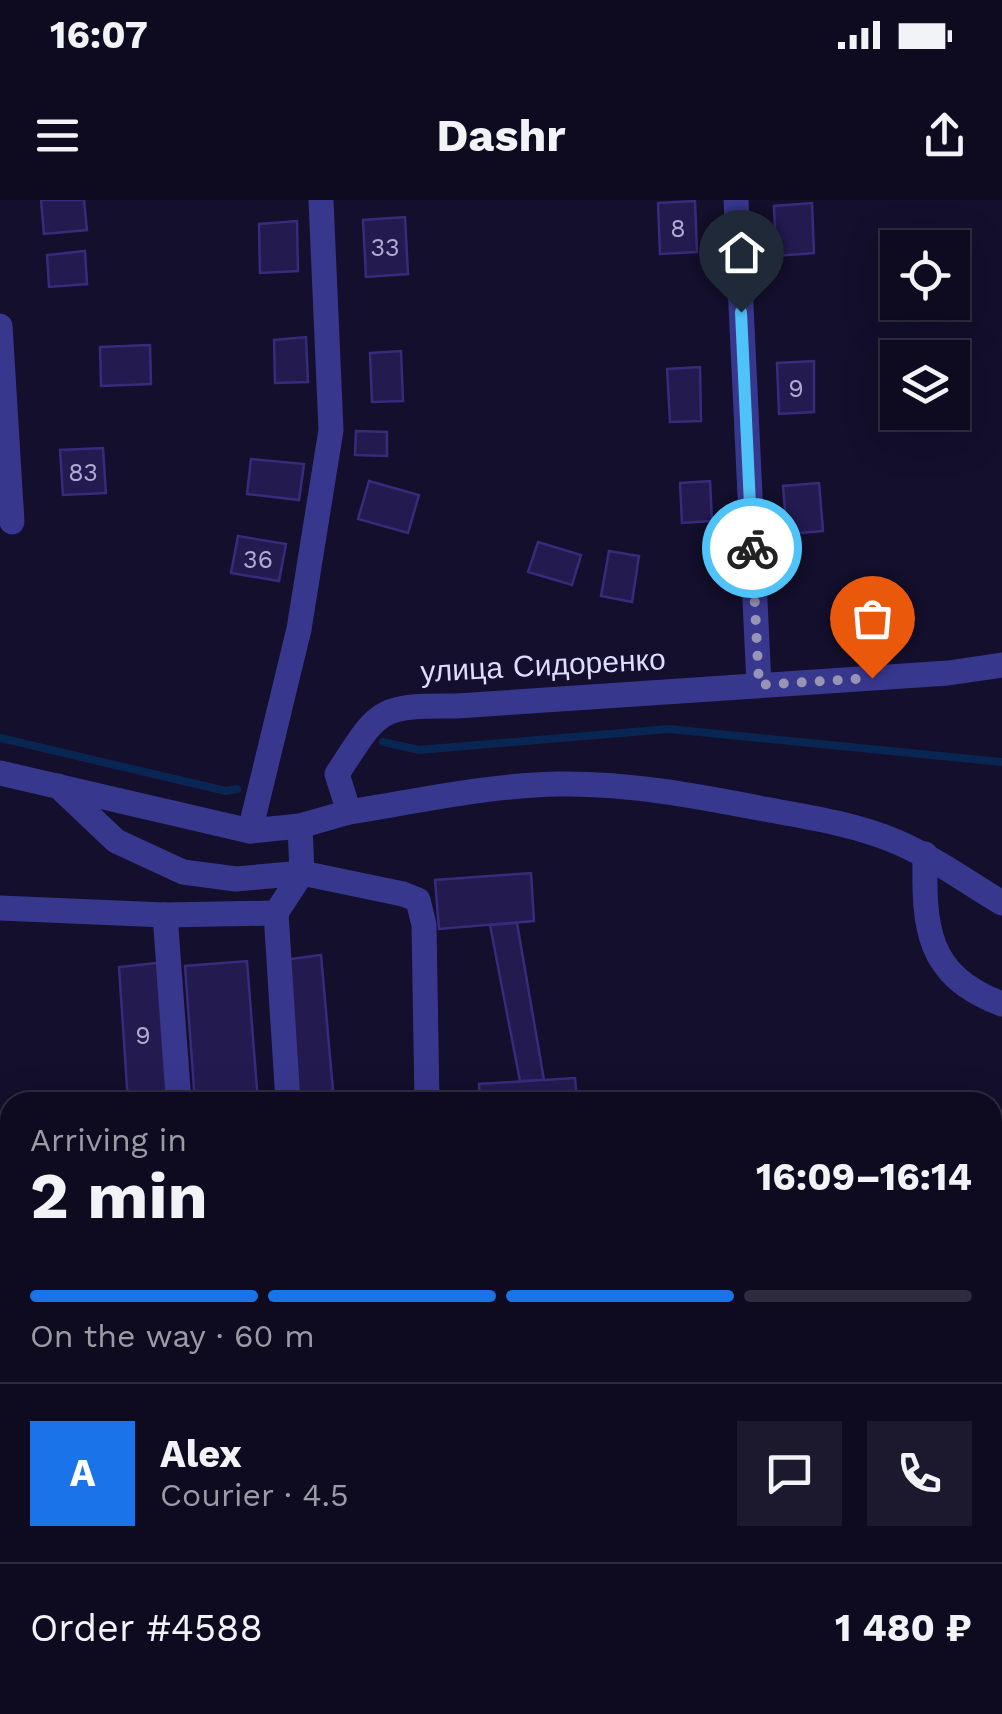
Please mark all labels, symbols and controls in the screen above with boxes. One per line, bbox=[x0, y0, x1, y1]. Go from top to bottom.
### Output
text: 16:07 bbox=[50, 13, 148, 57]
icon: menu bbox=[30, 108, 85, 163]
icon: share bbox=[917, 108, 972, 163]
text: Dashr bbox=[436, 109, 566, 162]
pin bbox=[699, 210, 784, 313]
house number: 8 bbox=[670, 214, 686, 243]
icon: home bbox=[714, 225, 769, 280]
map controls bbox=[880, 230, 970, 430]
button: locate bbox=[880, 230, 970, 320]
house number: 33 bbox=[370, 233, 400, 262]
button: layers bbox=[880, 340, 970, 430]
house number: 9 bbox=[788, 374, 804, 403]
house number: 83 bbox=[68, 458, 98, 487]
courier bbox=[702, 498, 802, 598]
icon: bike bbox=[725, 521, 780, 576]
house number: 36 bbox=[243, 545, 273, 574]
pin bbox=[830, 576, 915, 679]
icon: bag bbox=[845, 591, 900, 646]
street label: улица Сидоренко bbox=[420, 641, 666, 689]
house number: 9 bbox=[135, 1021, 151, 1050]
text: Arriving in bbox=[30, 1121, 187, 1159]
text: 16:09–16:14 bbox=[756, 1155, 972, 1199]
text: 2 min bbox=[30, 1158, 208, 1234]
text: On the way · 60 m bbox=[30, 1317, 315, 1355]
button: chat bbox=[737, 1421, 842, 1526]
button: phone bbox=[867, 1421, 972, 1526]
text: Alex bbox=[160, 1432, 242, 1476]
text: A bbox=[70, 1451, 95, 1495]
text: Courier · 4.5 bbox=[160, 1476, 349, 1514]
text: Order #4588 bbox=[30, 1606, 263, 1650]
text: 1 480 ₽ bbox=[835, 1606, 972, 1650]

